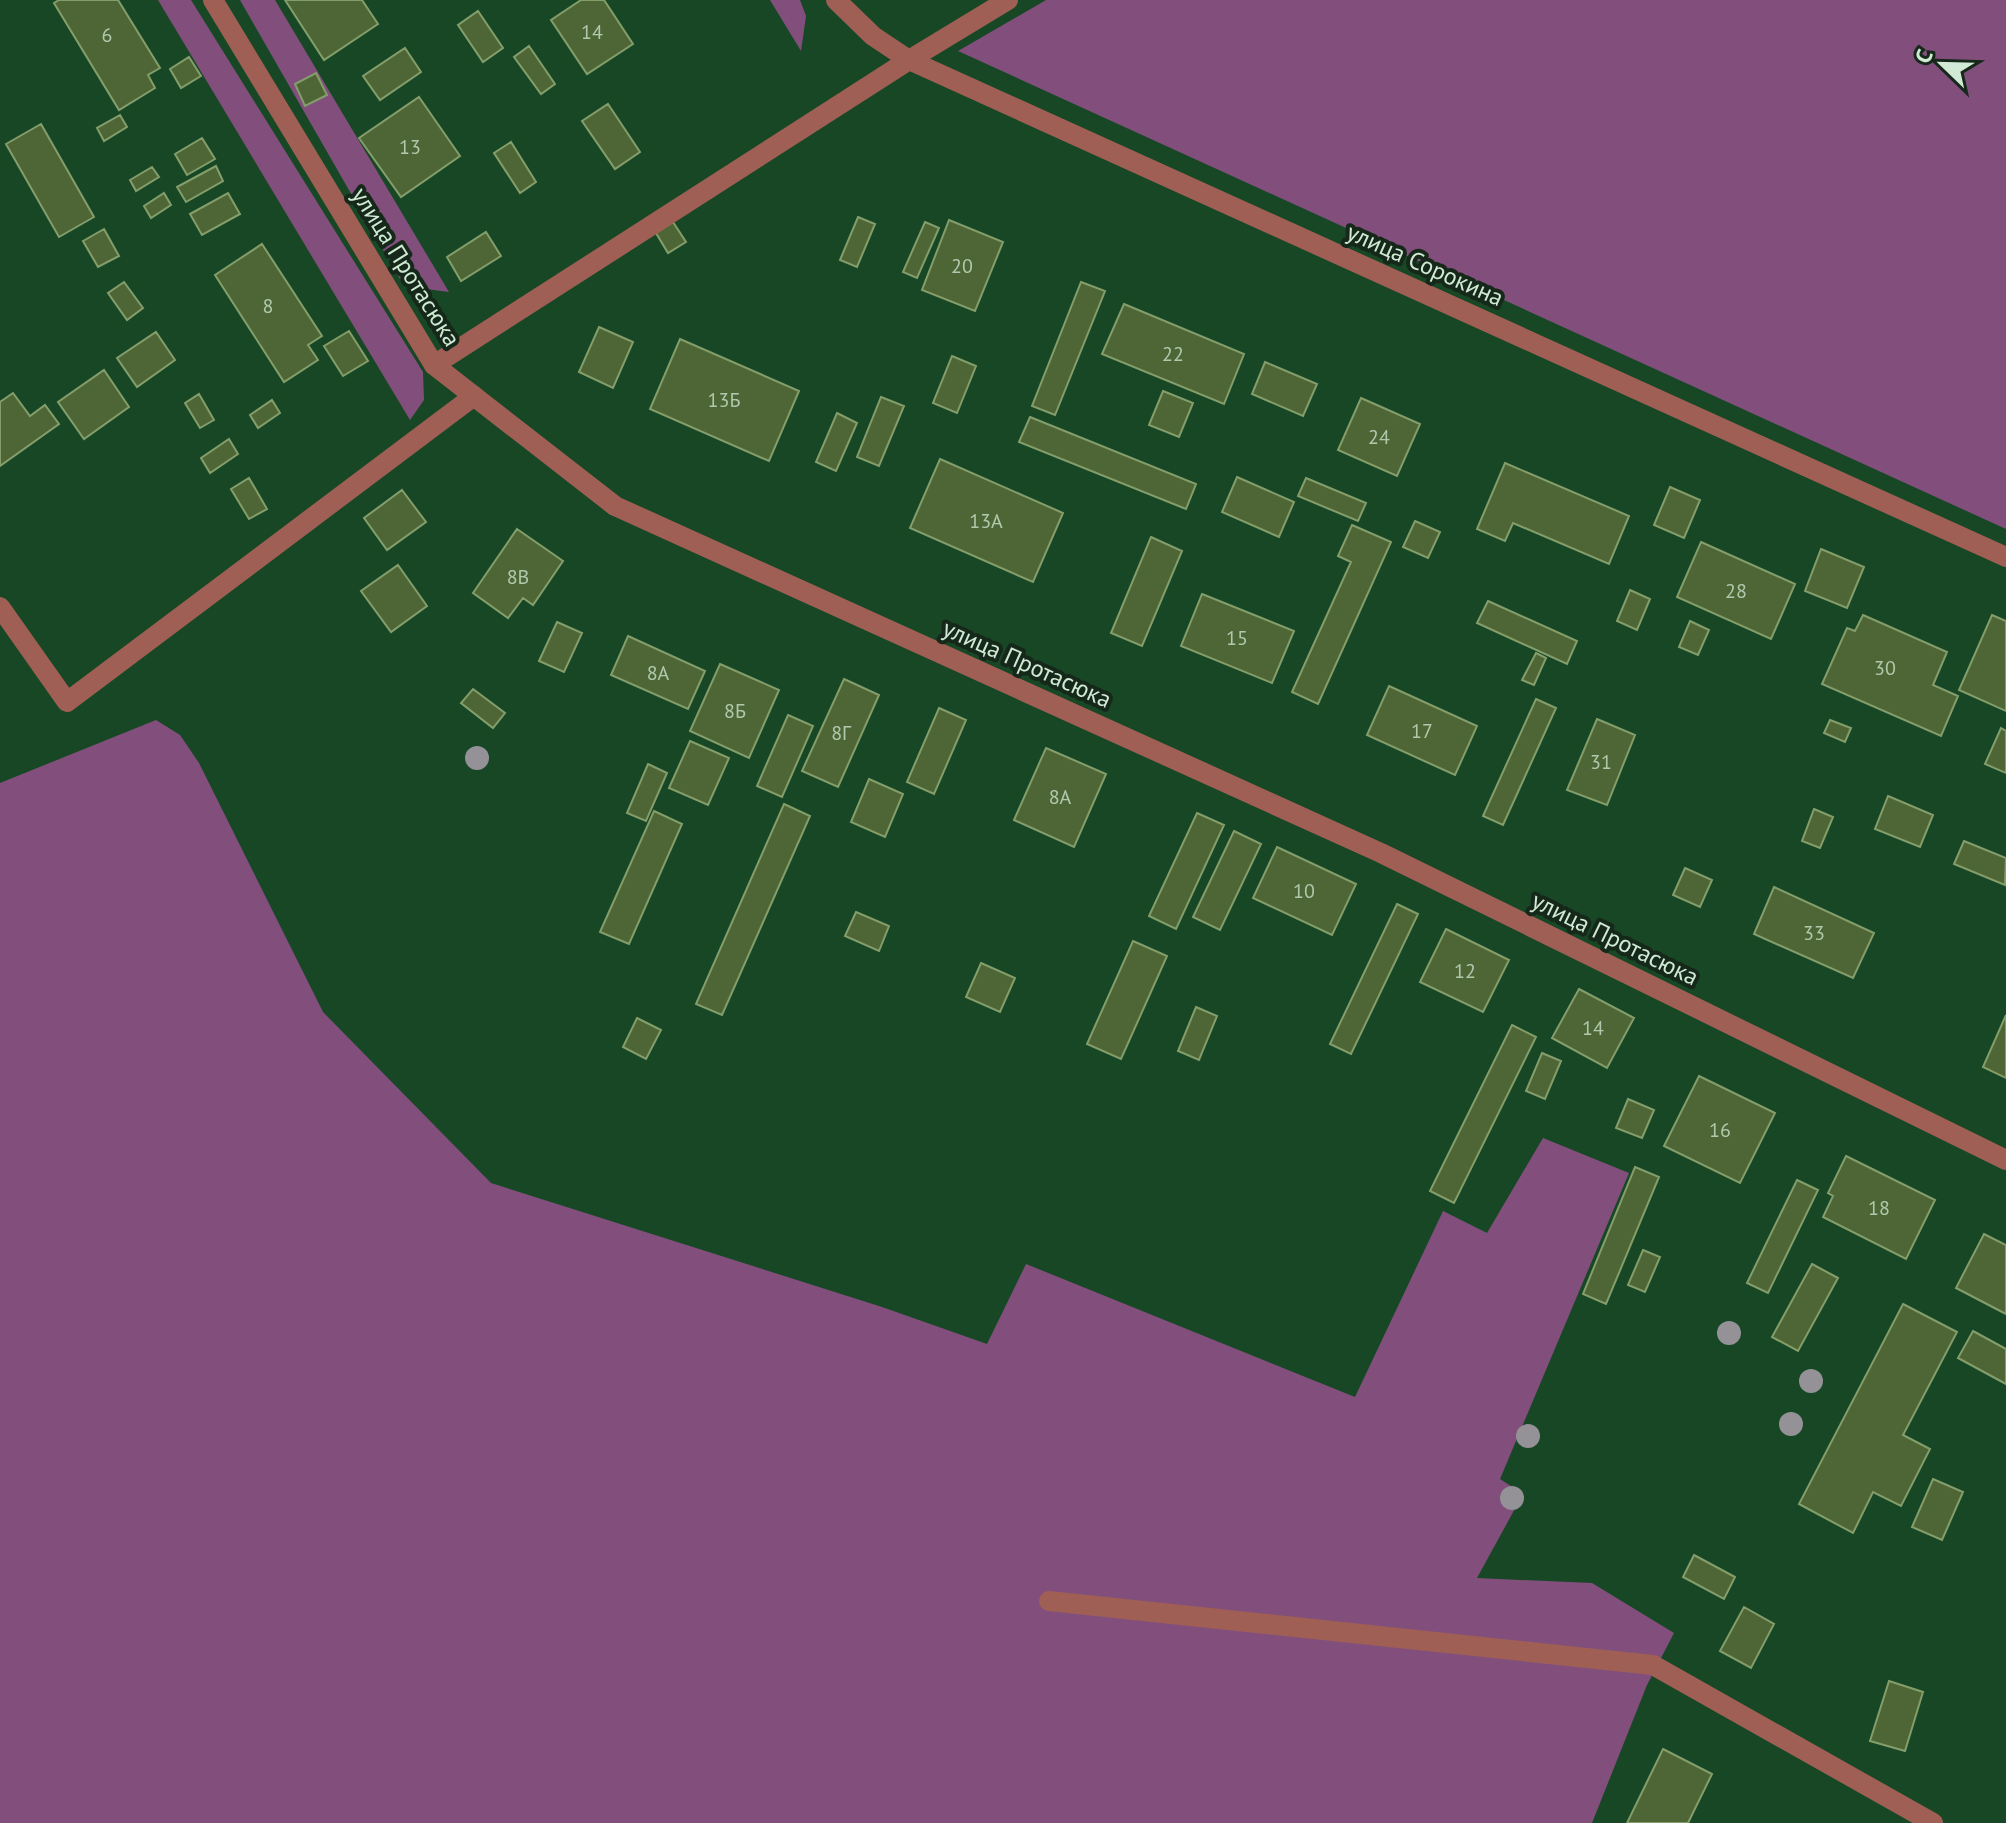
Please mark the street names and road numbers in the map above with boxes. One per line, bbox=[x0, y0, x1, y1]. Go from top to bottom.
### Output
street label: улица Протасюка bbox=[345, 181, 468, 352]
street label: улица Сорокина bbox=[1342, 216, 1508, 313]
street label: улица Протасюка bbox=[938, 612, 1116, 715]
street label: улица Протасюка bbox=[1527, 885, 1704, 992]

